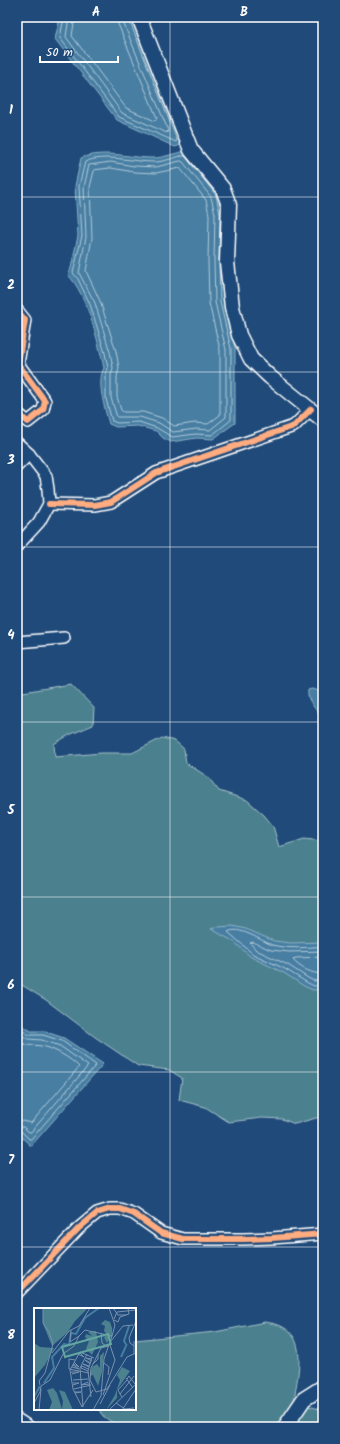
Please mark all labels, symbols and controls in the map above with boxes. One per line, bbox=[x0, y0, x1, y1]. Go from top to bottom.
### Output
text: A bbox=[92, 2, 100, 23]
text: B bbox=[240, 2, 248, 23]
scale bar bbox=[40, 38, 118, 64]
text: 50 m bbox=[46, 43, 73, 62]
text: 1 bbox=[9, 100, 13, 121]
text: 2 bbox=[7, 275, 15, 296]
text: 3 bbox=[6, 450, 15, 471]
text: 4 bbox=[7, 625, 15, 646]
text: 5 bbox=[7, 800, 16, 821]
text: 6 bbox=[7, 975, 15, 996]
text: 7 bbox=[8, 1150, 15, 1171]
inset map bbox=[34, 1308, 136, 1410]
text: 8 bbox=[7, 1325, 15, 1346]

